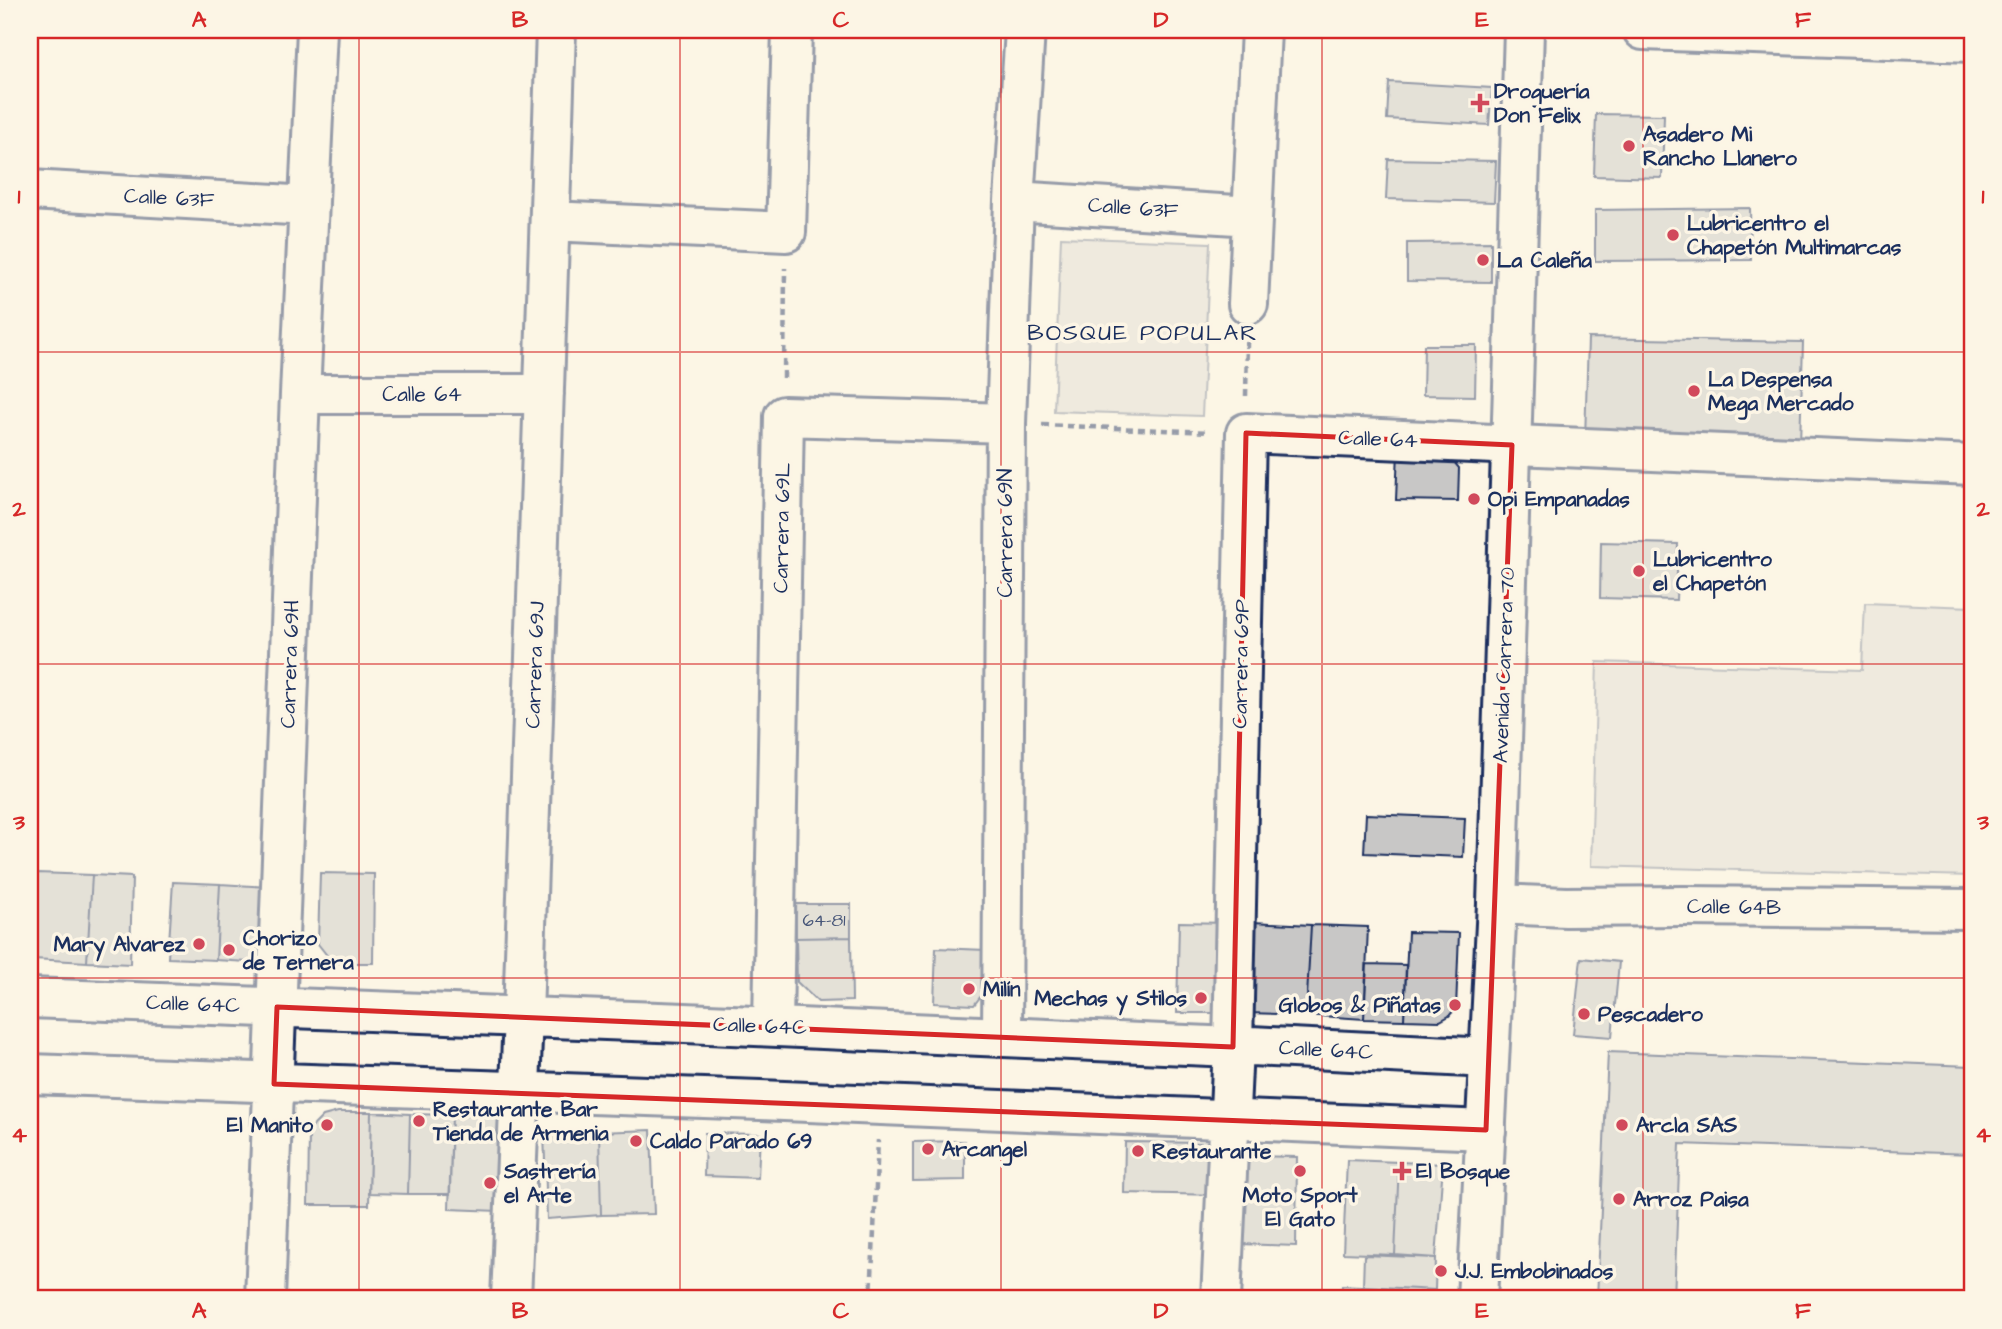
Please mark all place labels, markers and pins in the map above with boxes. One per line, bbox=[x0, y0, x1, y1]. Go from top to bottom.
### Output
place label: Droguería Don Felix bbox=[1494, 77, 1590, 130]
marker: Droguería Don Felix bbox=[1472, 95, 1488, 111]
place label: Asadero Mi Rancho Llanero bbox=[1643, 120, 1797, 173]
marker: Asadero Mi Rancho Llanero bbox=[1621, 138, 1637, 154]
place label: Lubricentro el Chapetón Multimarcas bbox=[1687, 209, 1902, 263]
marker: Lubricentro el Chapetón Multimarcas bbox=[1665, 227, 1681, 243]
place label: La Caleña bbox=[1497, 246, 1592, 275]
marker: La Caleña bbox=[1475, 252, 1491, 268]
place label: La Despensa Mega Mercado bbox=[1708, 365, 1854, 420]
marker: La Despensa Mega Mercado bbox=[1686, 383, 1702, 399]
place label: Opi Empanadas bbox=[1488, 485, 1630, 515]
marker: Opi Empanadas bbox=[1466, 491, 1482, 507]
place label: Lubricentro el Chapetón bbox=[1653, 545, 1772, 599]
marker: Lubricentro el Chapetón bbox=[1631, 563, 1647, 579]
place label: Chorizo de Ternera bbox=[242, 924, 354, 977]
place label: Mary Alvarez bbox=[54, 930, 186, 962]
marker: Mary Alvarez bbox=[191, 936, 207, 952]
marker: Chorizo de Ternera bbox=[221, 942, 237, 958]
place label: Milín bbox=[983, 975, 1021, 1004]
marker: Milín bbox=[961, 981, 977, 997]
place label: Mechas y Stilos bbox=[1034, 984, 1187, 1016]
marker: Mechas y Stilos bbox=[1193, 990, 1209, 1006]
place label: Globos & Piñatas bbox=[1279, 991, 1441, 1020]
marker: Globos & Piñatas bbox=[1447, 997, 1463, 1013]
place label: Pescadero bbox=[1598, 1000, 1703, 1029]
marker: Pescadero bbox=[1576, 1006, 1592, 1022]
place label: Restaurante Bar Tienda de Armenia bbox=[432, 1095, 609, 1148]
place label: El Manito bbox=[227, 1111, 313, 1140]
place label: Arcla SAS bbox=[1636, 1111, 1738, 1140]
marker: Restaurante Bar Tienda de Armenia bbox=[411, 1113, 427, 1129]
marker: El Manito bbox=[319, 1117, 335, 1133]
marker: Arcla SAS bbox=[1614, 1117, 1630, 1133]
place label: Caldo Parado 69 bbox=[650, 1127, 812, 1156]
marker: Caldo Parado 69 bbox=[628, 1133, 644, 1149]
place label: Arcangel bbox=[942, 1135, 1028, 1166]
place label: Restaurante bbox=[1152, 1137, 1272, 1166]
marker: Arcangel bbox=[920, 1141, 936, 1157]
marker: Restaurante bbox=[1130, 1143, 1146, 1159]
place label: Sastrería el Arte bbox=[503, 1157, 596, 1210]
place label: El Bosque bbox=[1416, 1157, 1511, 1187]
marker: Moto Sport El Gato bbox=[1292, 1163, 1308, 1179]
marker: El Bosque bbox=[1394, 1163, 1410, 1179]
marker: Sastrería el Arte bbox=[482, 1175, 498, 1191]
place label: Moto Sport El Gato bbox=[1243, 1181, 1358, 1234]
place label: Arroz Paisa bbox=[1633, 1185, 1749, 1214]
marker: Arroz Paisa bbox=[1611, 1191, 1627, 1207]
place label: J.J. Embobinados bbox=[1454, 1257, 1614, 1286]
marker: J.J. Embobinados bbox=[1433, 1263, 1449, 1279]

